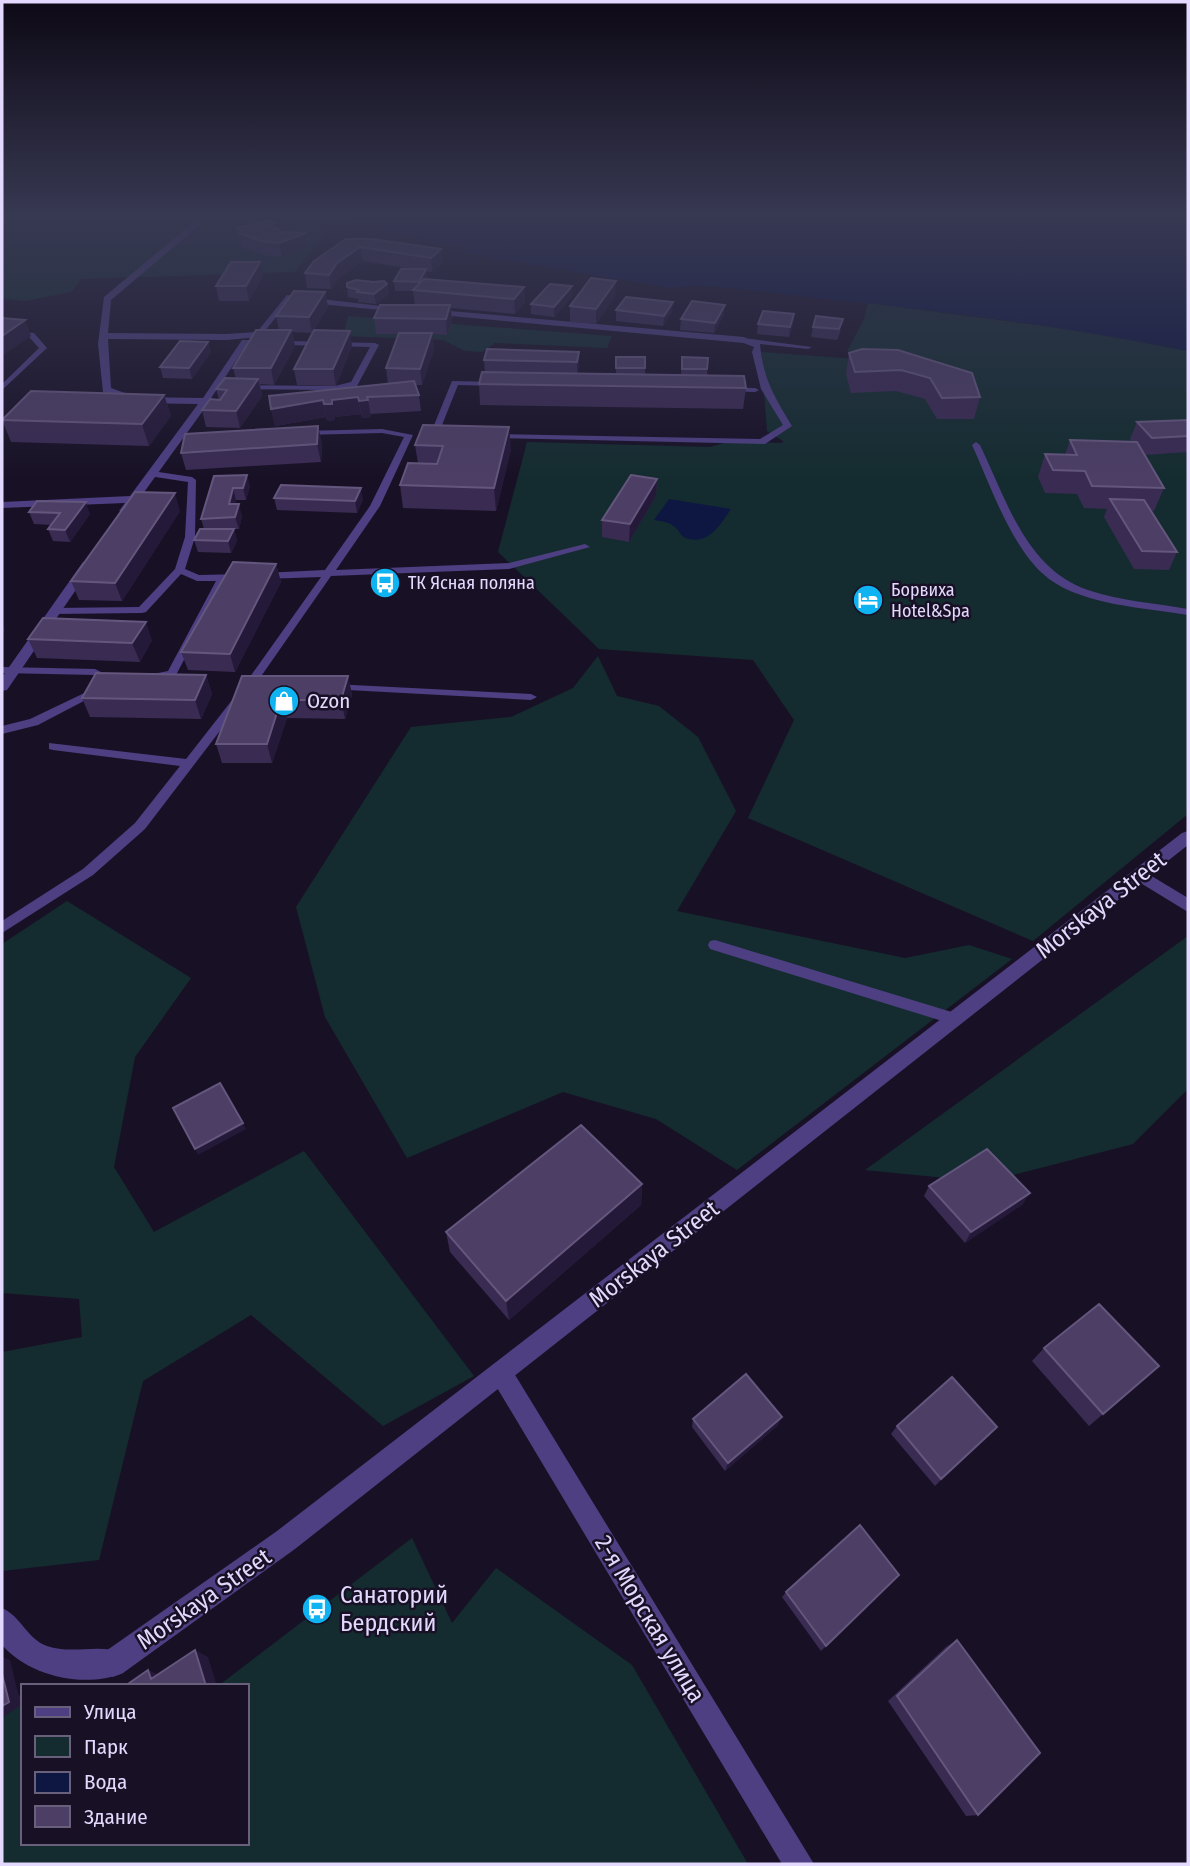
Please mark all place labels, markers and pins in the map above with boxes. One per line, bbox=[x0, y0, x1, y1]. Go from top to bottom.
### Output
bus stop icon: ТК Ясная поляна bbox=[368, 566, 402, 600]
place label: ТК Ясная поляна bbox=[408, 572, 535, 594]
place label: Борвиха Hotel&Spa bbox=[891, 579, 970, 622]
hotel icon: Борвиха Hotel&Spa bbox=[851, 583, 885, 617]
shop icon: Ozon bbox=[267, 684, 301, 718]
place label: Ozon bbox=[307, 688, 350, 714]
place label: Санаторий Бердский bbox=[340, 1581, 448, 1637]
bus stop icon: Санаторий Бердский bbox=[300, 1592, 334, 1626]

